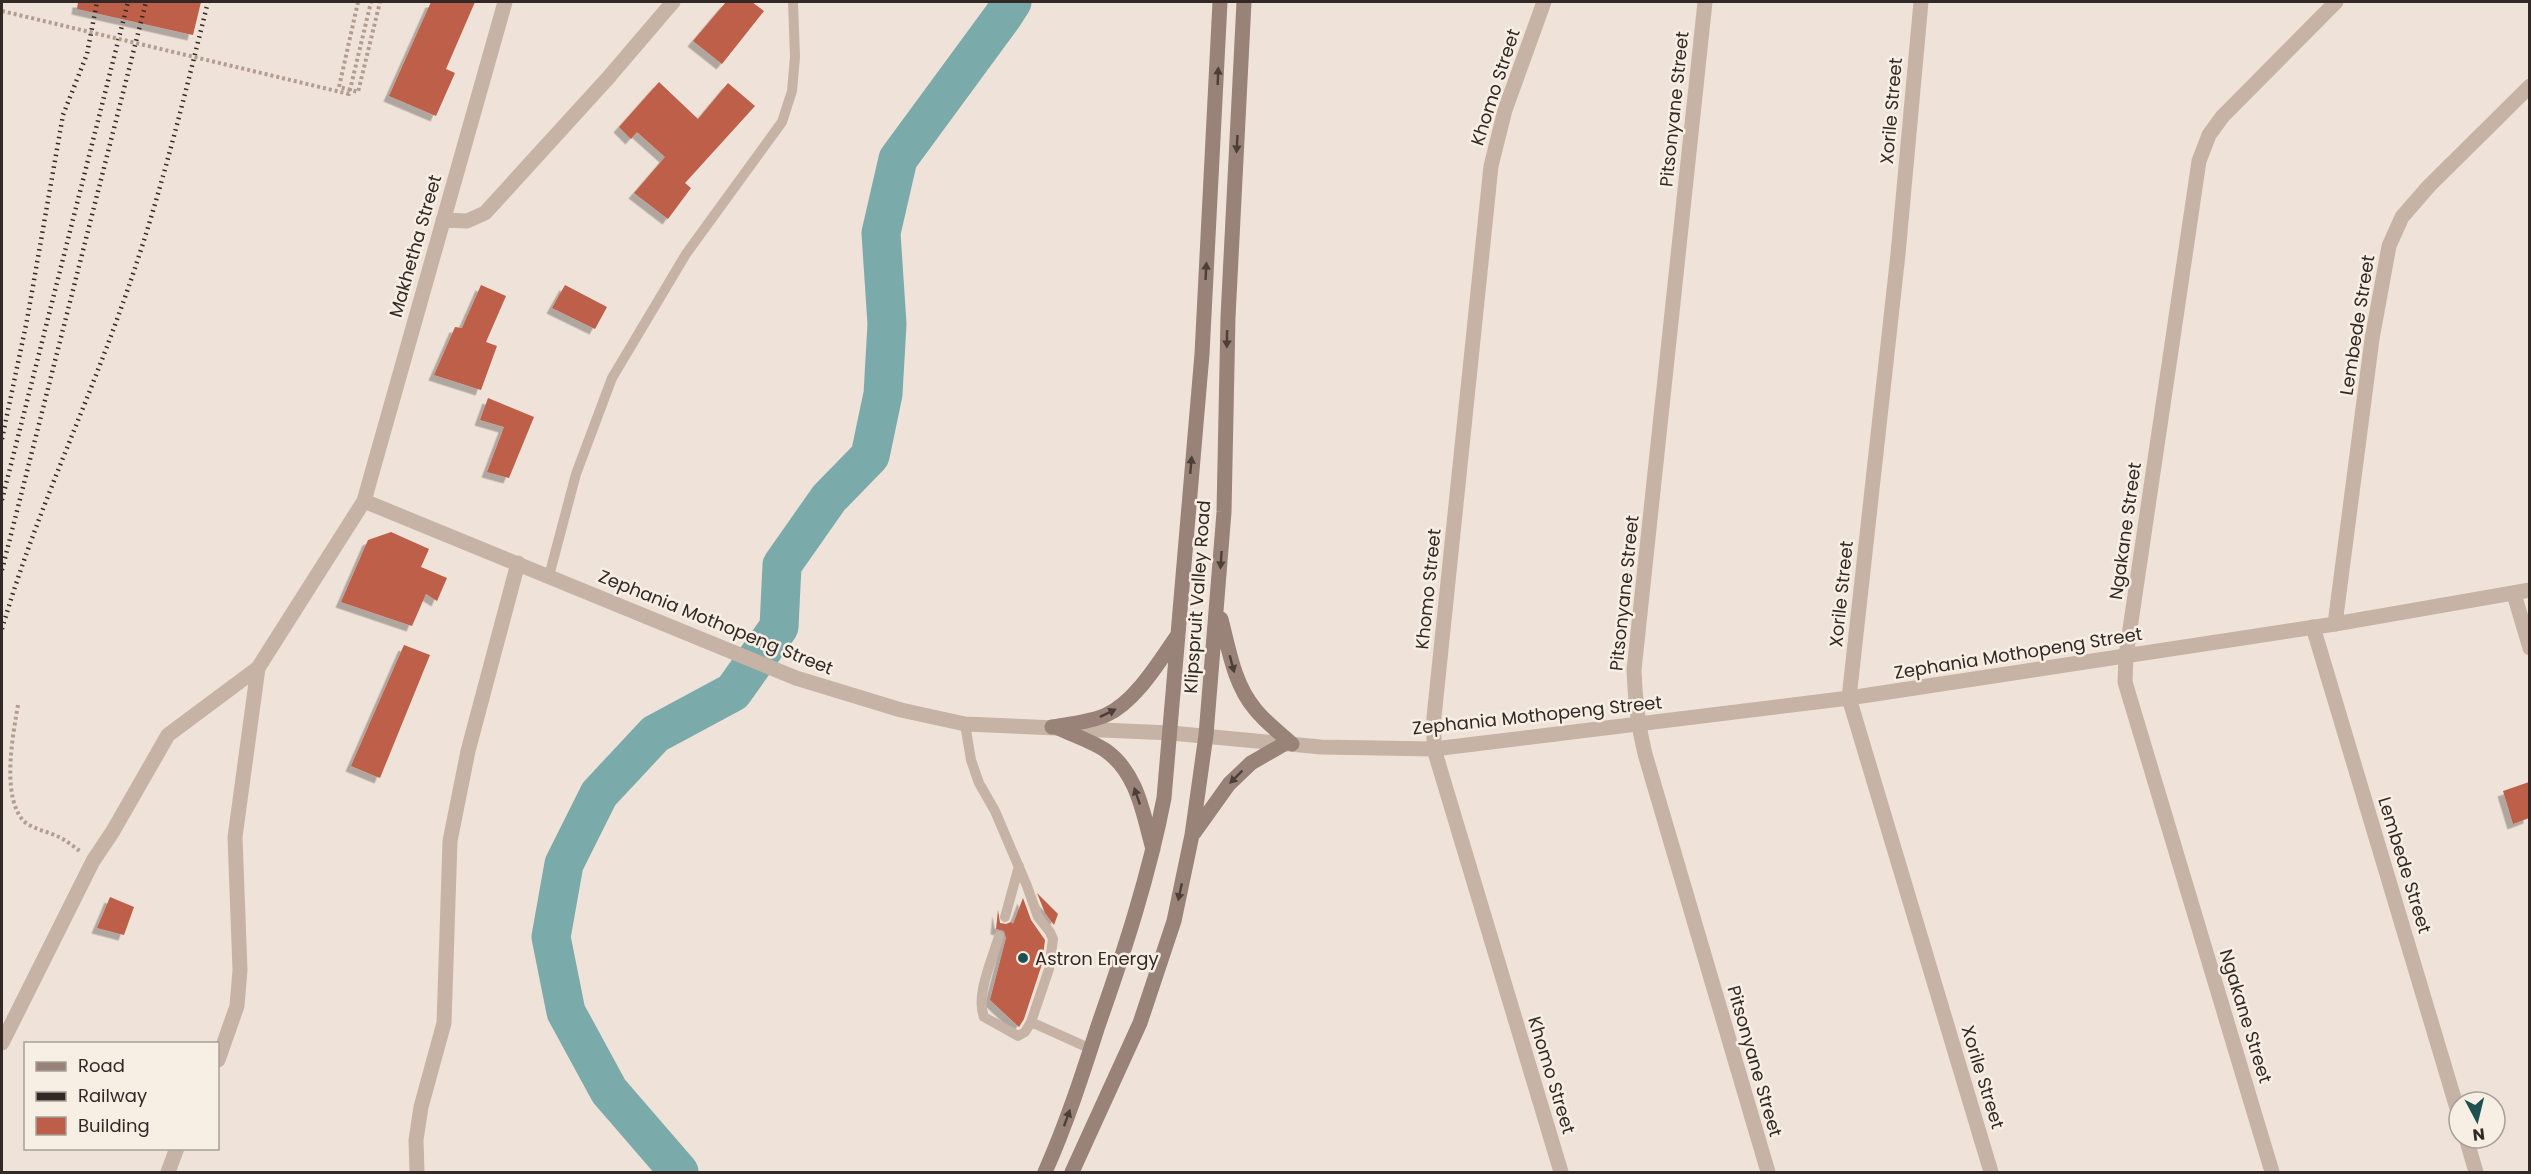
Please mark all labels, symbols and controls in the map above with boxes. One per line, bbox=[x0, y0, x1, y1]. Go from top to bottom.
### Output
street label: Khomo Street bbox=[1464, 25, 1526, 149]
street label: Pitsonyane Street bbox=[1653, 30, 1695, 188]
street label: Xorile Street bbox=[1874, 57, 1908, 165]
one-way arrow bbox=[1213, 67, 1222, 86]
one-way arrow bbox=[1233, 134, 1242, 153]
street label: Makhetha Street bbox=[383, 172, 447, 320]
street label: Lembede Street bbox=[2334, 253, 2380, 397]
one-way arrow bbox=[1201, 261, 1211, 280]
one-way arrow bbox=[1222, 329, 1232, 348]
one-way arrow bbox=[1186, 456, 1196, 475]
street label: Ngakane Street bbox=[2103, 461, 2147, 601]
street label: Klipspruit Valley Road bbox=[1178, 500, 1216, 694]
street label: Pitsonyane Street bbox=[1603, 514, 1645, 672]
street label: Khomo Street bbox=[1409, 527, 1447, 651]
street label: Xorile Street bbox=[1823, 540, 1859, 648]
one-way arrow bbox=[1216, 550, 1226, 569]
street label: Zephania Mothopeng Street bbox=[595, 563, 837, 681]
street label: Zephania Mothopeng Street bbox=[1892, 621, 2144, 685]
one-way arrow bbox=[1228, 655, 1238, 673]
street label: Zephania Mothopeng Street bbox=[1411, 689, 1663, 741]
one-way arrow bbox=[1100, 708, 1117, 717]
one-way arrow bbox=[1229, 770, 1244, 784]
one-way arrow bbox=[1132, 787, 1142, 805]
street label: Lembede Street bbox=[2372, 794, 2438, 936]
one-way arrow bbox=[1175, 883, 1184, 902]
place label: Astron Energy bbox=[1035, 946, 1159, 971]
street label: Ngakane Street bbox=[2214, 946, 2278, 1086]
marker: Astron Energy bbox=[1016, 951, 1030, 965]
street label: Pitsonyane Street bbox=[1721, 982, 1789, 1140]
street label: Khomo Street bbox=[1522, 1013, 1582, 1137]
street label: Xorile Street bbox=[1955, 1022, 2011, 1132]
legend bbox=[24, 1042, 219, 1150]
text: Road bbox=[78, 1053, 125, 1078]
text: Railway bbox=[78, 1083, 147, 1108]
north arrow bbox=[2447, 1090, 2507, 1150]
one-way arrow bbox=[1063, 1109, 1073, 1127]
text: Building bbox=[78, 1113, 150, 1138]
text: N bbox=[2471, 1122, 2486, 1147]

